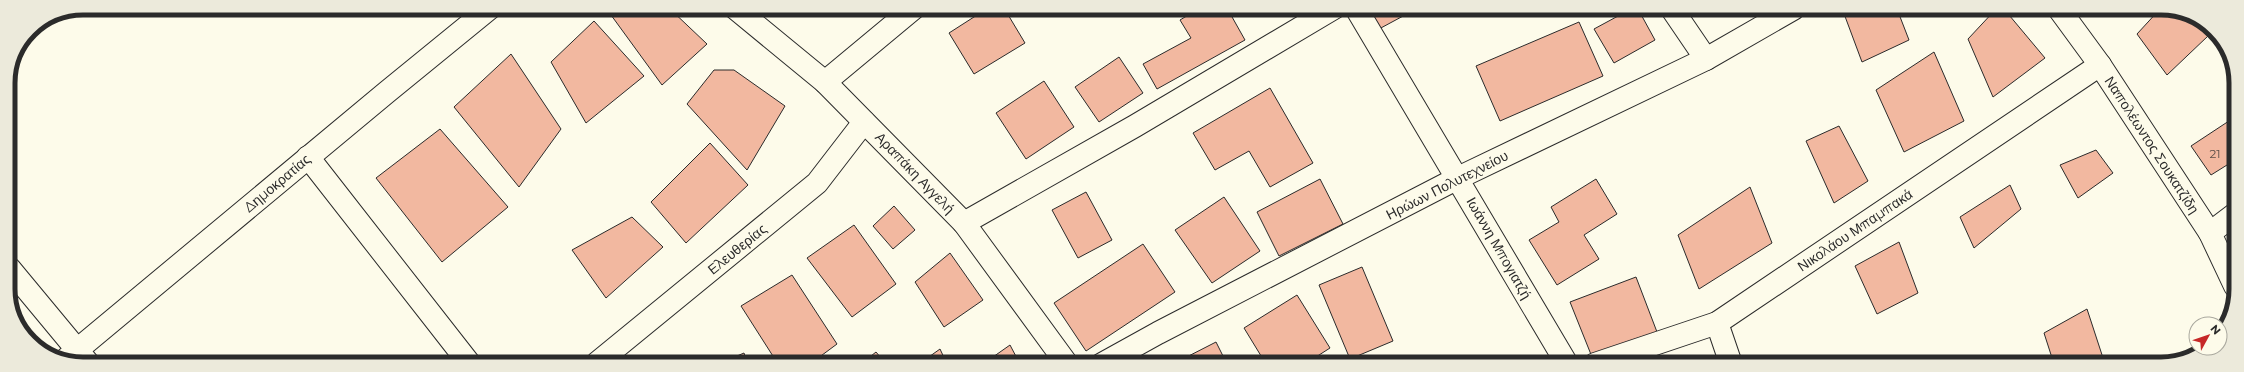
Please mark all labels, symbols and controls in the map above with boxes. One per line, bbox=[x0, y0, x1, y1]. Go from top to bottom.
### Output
street label: Ναπολέωντος Σουκατζίδη bbox=[2101, 73, 2203, 217]
street label: Αραπάκη Αγγελή bbox=[871, 128, 959, 218]
street label: Ηρώων Πολυτεχνείου bbox=[1383, 146, 1511, 224]
house number: 21 bbox=[2209, 146, 2221, 161]
street label: Δημοκρατίας bbox=[240, 150, 314, 216]
street label: Νικολάου Μπαμπακά bbox=[1794, 185, 1916, 275]
street label: Ιωάννη Μπογιατζή bbox=[1462, 194, 1536, 302]
street label: Ελευθερίας bbox=[704, 220, 770, 278]
north arrow bbox=[2188, 316, 2228, 356]
text: N bbox=[2207, 322, 2224, 337]

